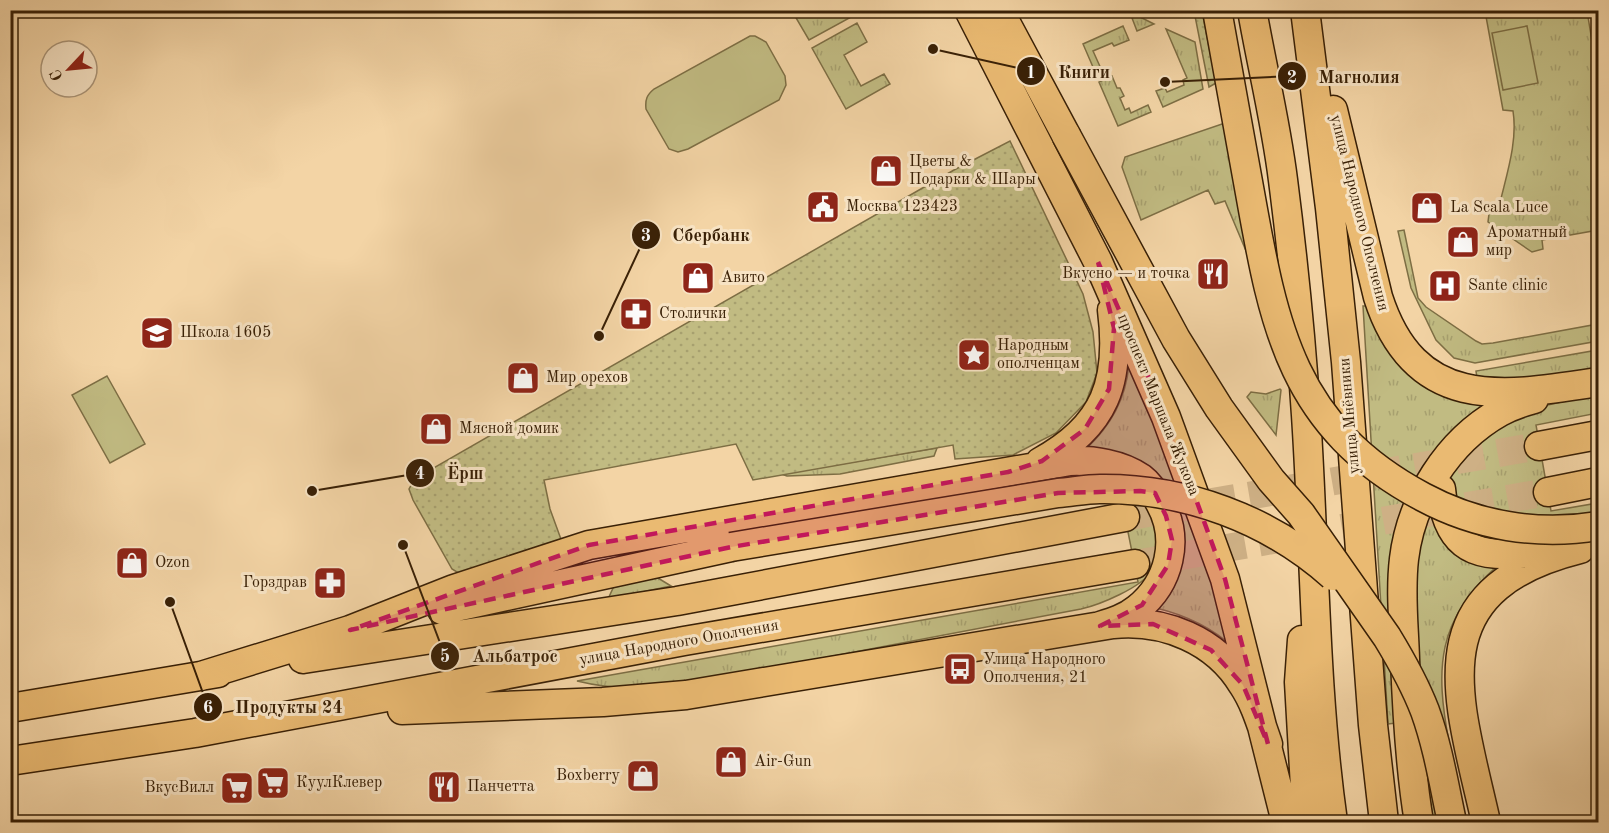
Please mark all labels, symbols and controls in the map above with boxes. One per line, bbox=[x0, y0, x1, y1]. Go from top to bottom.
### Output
north arrow bbox=[39, 39, 99, 99]
callout: Книги bbox=[1016, 53, 1122, 89]
callout: Магнолия bbox=[1277, 58, 1412, 94]
text: 1 bbox=[1026, 64, 1036, 82]
text: Книги bbox=[1058, 64, 1110, 82]
text: С bbox=[48, 66, 67, 83]
text: 2 bbox=[1287, 69, 1297, 87]
text: Магнолия bbox=[1318, 69, 1400, 87]
street label: улица Народного Ополчения bbox=[1327, 113, 1391, 313]
shop icon: Цветы & Подарки & Шары bbox=[868, 153, 904, 189]
place label: Цветы & Подарки & Шары bbox=[909, 154, 1036, 188]
public building icon: Москва 123423 bbox=[805, 189, 841, 225]
shop icon: La Scala Luce bbox=[1409, 190, 1445, 226]
place label: Москва 123423 bbox=[846, 199, 958, 215]
place label: La Scala Luce bbox=[1450, 200, 1548, 216]
callout: Сбербанк bbox=[631, 217, 762, 253]
shop icon: Ароматный мир bbox=[1445, 224, 1481, 260]
place label: Ароматный мир bbox=[1486, 225, 1567, 259]
text: 3 bbox=[641, 227, 651, 245]
text: Сбербанк bbox=[672, 227, 750, 245]
restaurant icon: Вкусно — и точка bbox=[1195, 256, 1231, 292]
shop icon: Авито bbox=[680, 260, 716, 296]
place label: Вкусно — и точка bbox=[1062, 266, 1190, 282]
hospital icon: Sante clinic bbox=[1427, 268, 1463, 304]
place label: Авито bbox=[721, 270, 765, 286]
place label: Sante clinic bbox=[1468, 278, 1547, 294]
pharmacy icon: Столички bbox=[618, 296, 654, 332]
place label: Столички bbox=[659, 306, 727, 322]
street label: проспект Маршала Жукова bbox=[1114, 312, 1202, 498]
school or university icon: Школа 1605 bbox=[139, 315, 175, 351]
place label: Школа 1605 bbox=[180, 325, 271, 341]
place icon: Народным ополченцам bbox=[956, 337, 992, 373]
place label: Народным ополченцам bbox=[997, 338, 1080, 372]
street label: улица Мнёвники bbox=[1337, 357, 1363, 475]
shop icon: Мир орехов bbox=[505, 360, 541, 396]
place label: Мир орехов bbox=[546, 370, 628, 386]
shop icon: Мясной домик bbox=[418, 411, 454, 447]
place label: Мясной домик bbox=[459, 421, 559, 437]
callout: Ёрш bbox=[405, 455, 496, 491]
text: Ёрш bbox=[447, 462, 483, 483]
text: 4 bbox=[415, 465, 425, 483]
shop icon: Ozon bbox=[114, 545, 150, 581]
place label: Ozon bbox=[155, 555, 190, 571]
pharmacy icon: Горздрав bbox=[312, 565, 348, 601]
place label: Горздрав bbox=[243, 575, 307, 591]
street label: улица Народного Ополчения bbox=[578, 618, 780, 668]
callout: Альбатрос bbox=[430, 638, 570, 674]
text: 5 bbox=[440, 648, 450, 666]
text: Альбатрос bbox=[472, 648, 558, 666]
bus stop icon: Улица Народного Ополчения, 21 bbox=[942, 651, 978, 687]
place label: Улица Народного Ополчения, 21 bbox=[983, 652, 1106, 686]
callout: Продукты 24 bbox=[193, 689, 354, 725]
text: 6 bbox=[203, 699, 213, 717]
text: Продукты 24 bbox=[235, 699, 343, 717]
shop icon: Air-Gun bbox=[713, 744, 749, 780]
place label: Air-Gun bbox=[754, 754, 812, 770]
shop icon: Boxberry bbox=[625, 758, 661, 794]
supermarket icon: КуулКлевер bbox=[255, 765, 291, 801]
place label: Boxberry bbox=[556, 768, 621, 784]
restaurant icon: Панчетта bbox=[426, 769, 462, 805]
supermarket icon: ВкусВилл bbox=[219, 770, 255, 806]
place label: КуулКлевер bbox=[296, 775, 382, 791]
place label: Панчетта bbox=[467, 779, 535, 795]
place label: ВкусВилл bbox=[144, 780, 214, 796]

